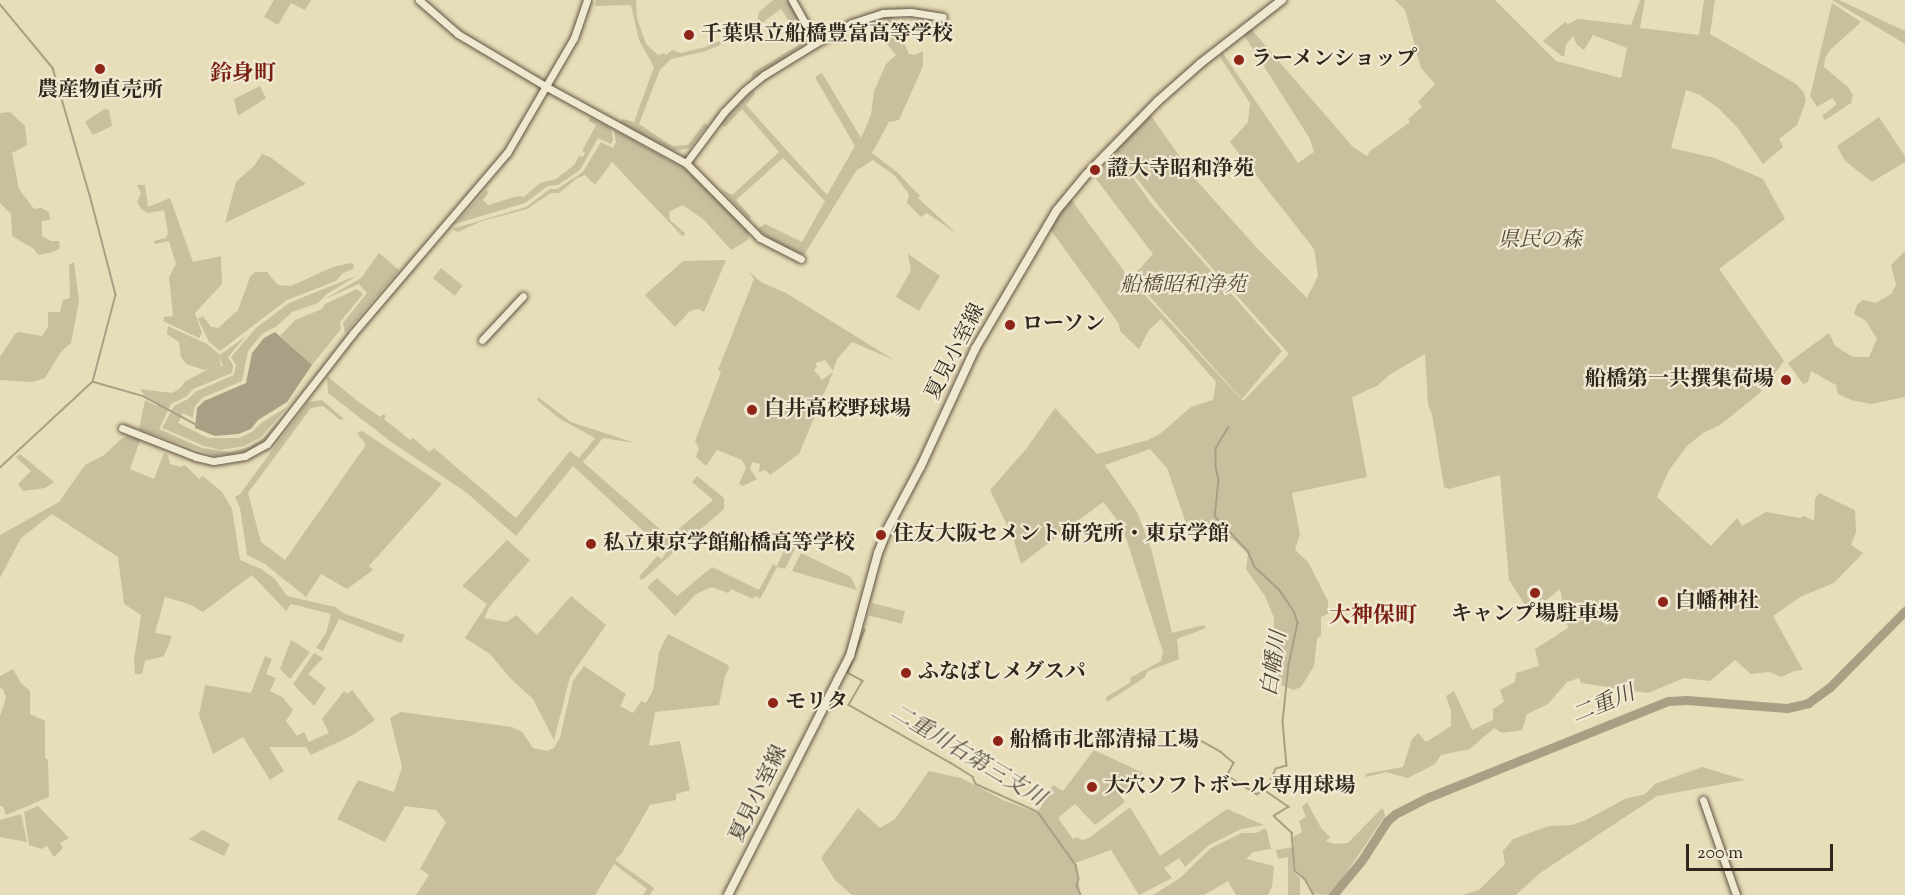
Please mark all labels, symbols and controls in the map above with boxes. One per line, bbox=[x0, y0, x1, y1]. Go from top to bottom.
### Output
place label: 千葉県立船橋豊富高等学校 bbox=[701, 22, 953, 48]
marker: 千葉県立船橋豊富高等学校 bbox=[682, 28, 696, 42]
place label: ラーメンショップ bbox=[1251, 47, 1419, 73]
marker: ラーメンショップ bbox=[1232, 53, 1246, 67]
marker: 農産物直売所 bbox=[93, 62, 107, 76]
district label: 鈴身町 bbox=[210, 63, 276, 89]
place label: 農産物直売所 bbox=[37, 78, 163, 104]
place label: 證大寺昭和浄苑 bbox=[1107, 157, 1254, 183]
marker: 證大寺昭和浄苑 bbox=[1088, 163, 1102, 177]
park label: 県民の森 bbox=[1498, 228, 1582, 254]
park label: 船橋昭和浄苑 bbox=[1120, 273, 1246, 299]
street label: 夏見小室線 bbox=[921, 300, 991, 404]
place label: ローソン bbox=[1022, 312, 1106, 338]
marker: ローソン bbox=[1003, 318, 1017, 332]
place label: 船橋第一共撰集荷場 bbox=[1585, 367, 1774, 393]
marker: 船橋第一共撰集荷場 bbox=[1779, 373, 1793, 387]
place label: 白井高校野球場 bbox=[764, 397, 911, 423]
marker: 白井高校野球場 bbox=[745, 403, 759, 417]
place label: 住友大阪セメント研究所・東京学館 bbox=[893, 522, 1229, 548]
marker: 住友大阪セメント研究所・東京学館 bbox=[874, 528, 888, 542]
place label: 私立東京学館船橋高等学校 bbox=[603, 531, 855, 557]
marker: 私立東京学館船橋高等学校 bbox=[584, 537, 598, 551]
marker: キャンプ場駐車場 bbox=[1528, 586, 1542, 600]
place label: 白幡神社 bbox=[1675, 589, 1759, 615]
marker: 白幡神社 bbox=[1656, 595, 1670, 609]
place label: キャンプ場駐車場 bbox=[1451, 602, 1619, 628]
district label: 大神保町 bbox=[1329, 605, 1417, 631]
water label: 白幡川 bbox=[1258, 629, 1294, 699]
place label: ふなばしメグスパ bbox=[918, 660, 1086, 686]
marker: ふなばしメグスパ bbox=[899, 666, 913, 680]
water label: 二重川 bbox=[1568, 681, 1640, 731]
place label: モリタ bbox=[785, 690, 848, 716]
marker: モリタ bbox=[766, 696, 780, 710]
water label: 二重川右第三支川 bbox=[885, 700, 1049, 814]
place label: 船橋市北部清掃工場 bbox=[1010, 728, 1199, 754]
marker: 船橋市北部清掃工場 bbox=[991, 734, 1005, 748]
street label: 夏見小室線 bbox=[725, 741, 793, 847]
place label: 大穴ソフトボール専用球場 bbox=[1104, 774, 1356, 800]
marker: 大穴ソフトボール専用球場 bbox=[1085, 780, 1099, 794]
scale bar bbox=[1689, 832, 1836, 870]
text: 200 m bbox=[1697, 841, 1743, 867]

